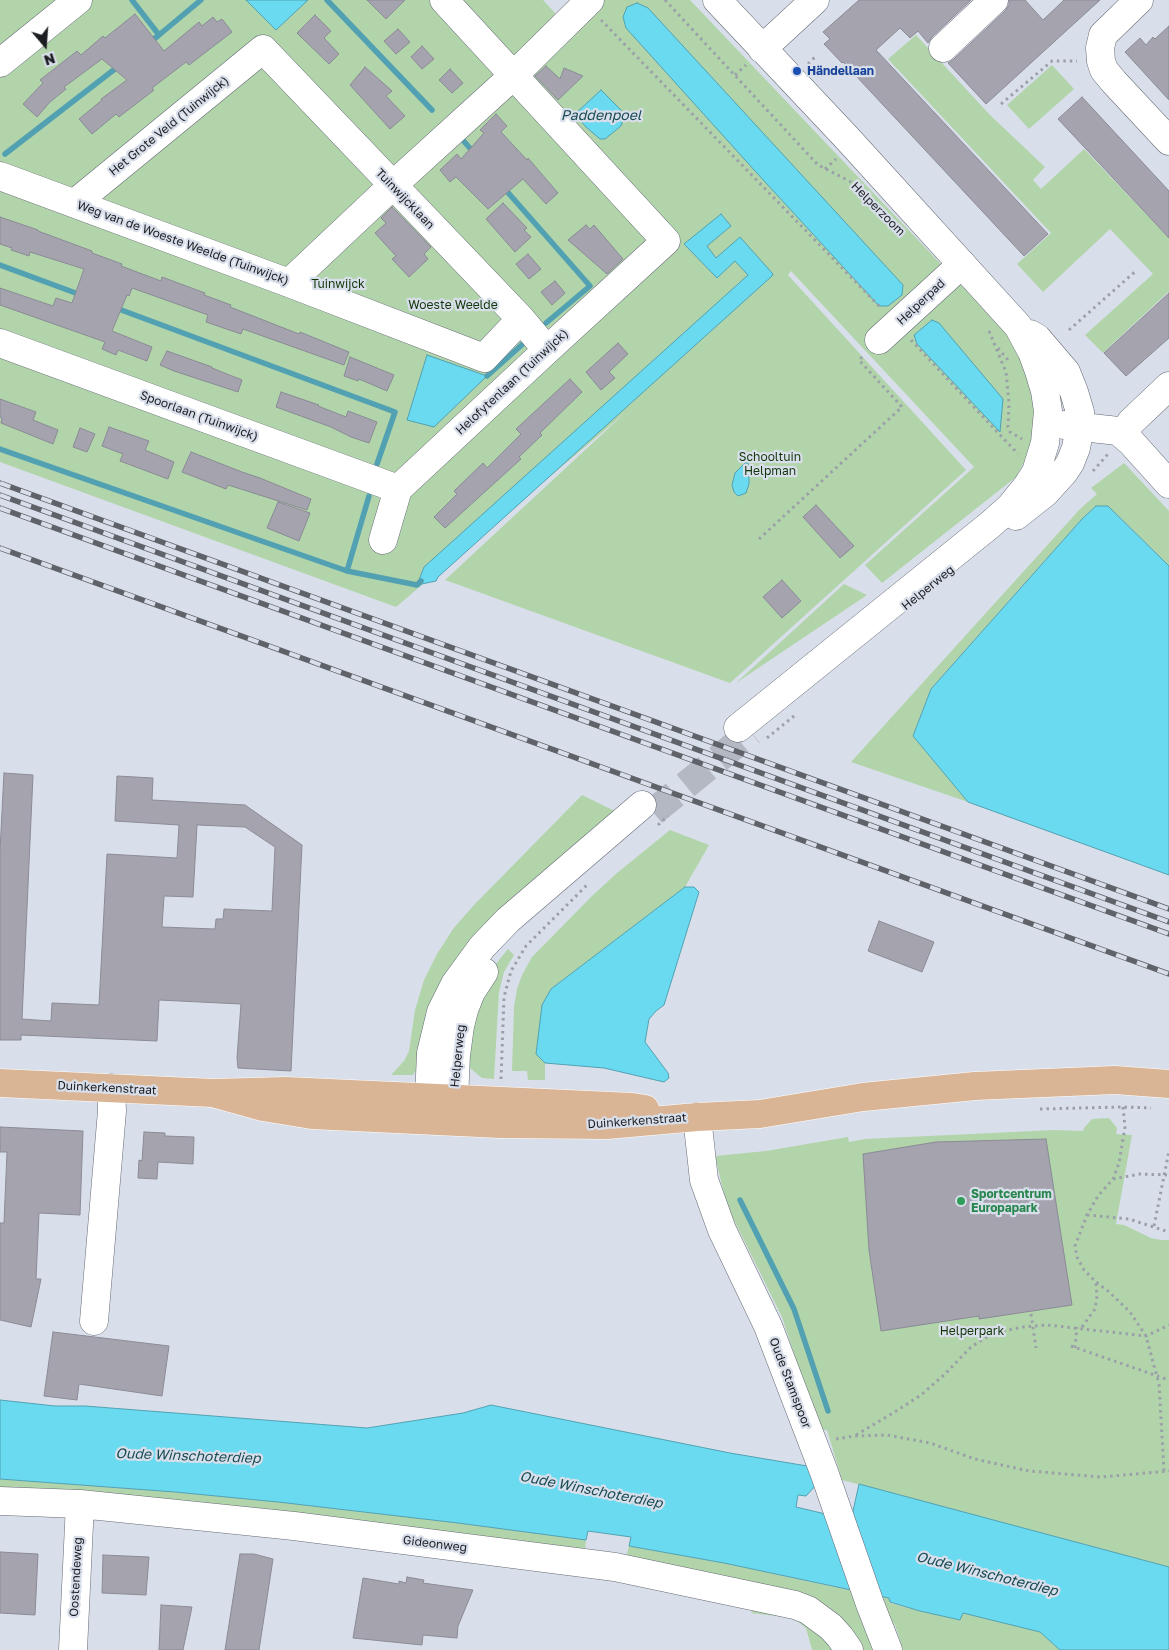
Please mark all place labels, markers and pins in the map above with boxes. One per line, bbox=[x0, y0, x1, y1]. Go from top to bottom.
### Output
place label: Händellaan bbox=[807, 64, 874, 78]
marker: Händellaan bbox=[791, 65, 803, 77]
place label: Sportcentrum Europapark bbox=[971, 1187, 1052, 1215]
marker: Sportcentrum Europapark bbox=[955, 1195, 967, 1207]

